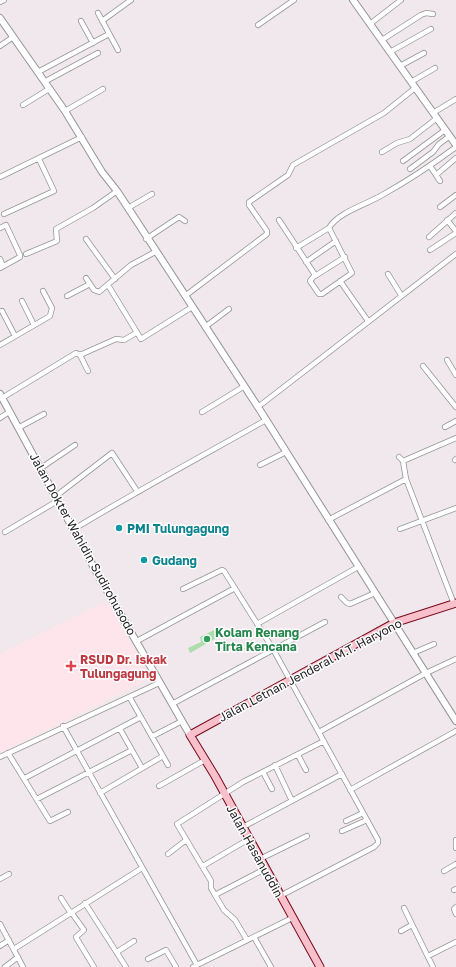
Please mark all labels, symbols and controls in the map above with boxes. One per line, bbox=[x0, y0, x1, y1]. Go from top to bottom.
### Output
street label: Jalan Dokter Wahidin Sudirohusodo bbox=[27, 450, 139, 638]
place label: PMI Tulungagung bbox=[127, 521, 229, 536]
marker: PMI Tulungagung bbox=[114, 523, 124, 533]
place label: Gudang bbox=[152, 553, 197, 568]
marker: Gudang bbox=[139, 555, 149, 565]
street label: Jalan Letnan Jenderal M.T. Haryono bbox=[216, 615, 404, 725]
place label: Kolam Renang Tirta Kencana bbox=[215, 625, 299, 654]
marker: Kolam Renang Tirta Kencana bbox=[202, 634, 212, 644]
place label: RSUD Dr. Iskak Tulungagung bbox=[80, 652, 167, 681]
marker: RSUD Dr. Iskak Tulungagung bbox=[65, 660, 77, 672]
street label: Jalan Hasanuddin bbox=[223, 802, 287, 900]

